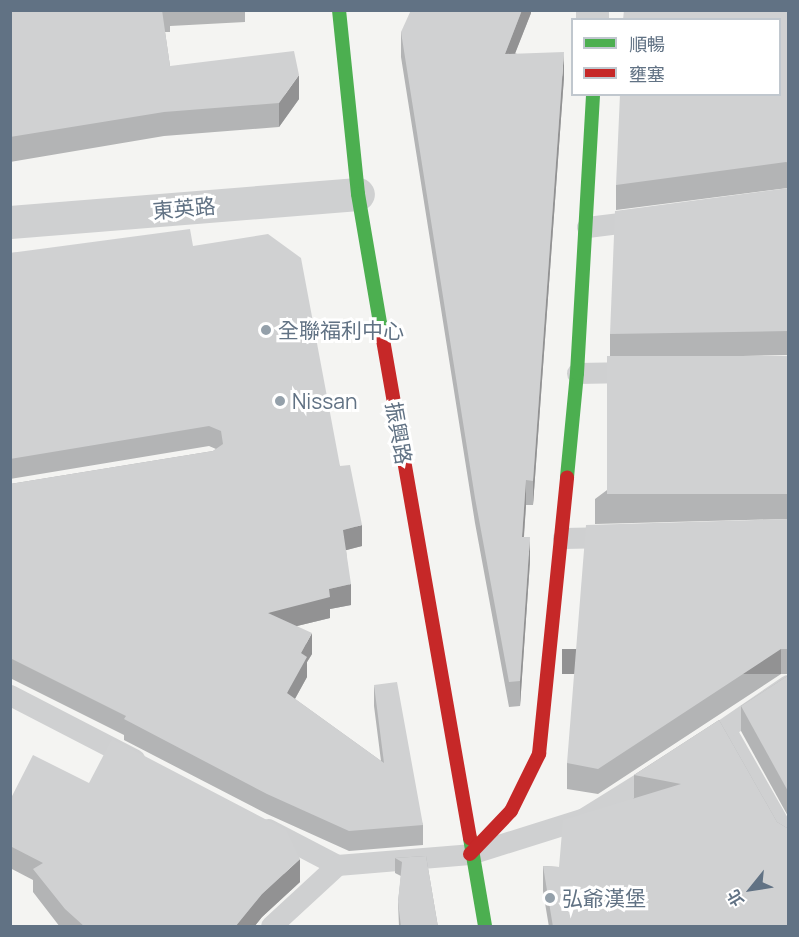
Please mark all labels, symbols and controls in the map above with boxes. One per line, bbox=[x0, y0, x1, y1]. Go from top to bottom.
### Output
legend bbox=[571, 18, 781, 96]
text: 順暢 bbox=[629, 32, 665, 56]
text: 壅塞 bbox=[629, 62, 665, 86]
street label: 東英路 bbox=[152, 193, 216, 223]
place label: 全聯福利中心 bbox=[278, 317, 404, 343]
marker: 全聯福利中心 bbox=[259, 323, 273, 337]
place label: Nissan bbox=[292, 388, 357, 414]
marker: Nissan bbox=[273, 394, 287, 408]
street label: 振興路 bbox=[381, 400, 417, 466]
north arrow bbox=[721, 859, 781, 919]
place label: 弘爺漢堡 bbox=[562, 885, 646, 911]
text: 北 bbox=[722, 886, 749, 910]
marker: 弘爺漢堡 bbox=[543, 891, 557, 905]

